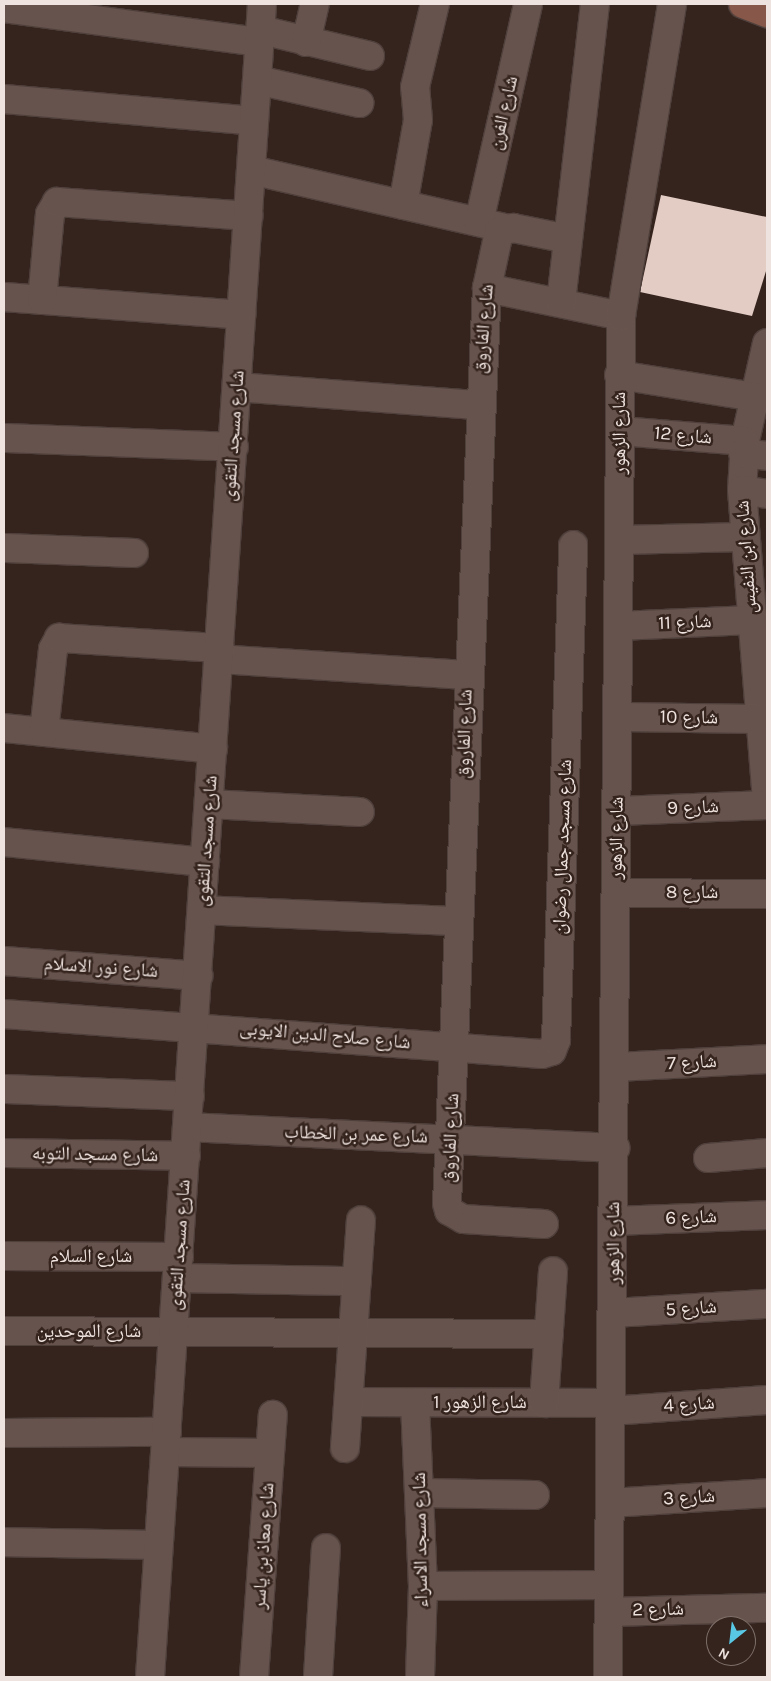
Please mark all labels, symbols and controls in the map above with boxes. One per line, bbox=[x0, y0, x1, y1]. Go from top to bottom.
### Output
street label: شارع الفرن bbox=[484, 74, 524, 152]
street label: شارع الفاروق bbox=[469, 283, 499, 375]
street label: شارع مسجد التقوى bbox=[218, 370, 250, 502]
street label: شارع الزهور bbox=[609, 392, 631, 474]
street label: شارع 12 bbox=[653, 422, 713, 450]
street label: شارع ابن النفيس bbox=[732, 500, 762, 614]
street label: شارع 11 bbox=[658, 611, 712, 635]
street label: شارع الفاروق bbox=[452, 689, 478, 779]
street label: شارع 10 bbox=[660, 706, 718, 730]
street label: شارع مسجد جمال رضوان bbox=[549, 759, 577, 935]
street label: شارع مسجد التقوى bbox=[191, 775, 223, 907]
street label: شارع الزهور bbox=[605, 796, 629, 880]
street label: شارع 9 bbox=[667, 796, 719, 820]
street label: شارع 8 bbox=[666, 882, 718, 904]
street label: شارع نور الاسلام bbox=[43, 953, 159, 983]
street label: شارع صلاح الدين الايوبى bbox=[239, 1017, 411, 1055]
street label: شارع 7 bbox=[667, 1050, 717, 1076]
street label: شارع الفاروق bbox=[437, 1093, 465, 1183]
street label: شارع عمر بن الخطاب bbox=[284, 1121, 428, 1149]
street label: شارع مسجد التوبه bbox=[32, 1143, 158, 1167]
street label: شارع مسجد التقوى bbox=[164, 1179, 196, 1311]
street label: شارع الزهور bbox=[603, 1202, 625, 1284]
street label: شارع 6 bbox=[665, 1206, 717, 1230]
street label: شارع السلام bbox=[50, 1246, 132, 1268]
street label: شارع 5 bbox=[665, 1296, 717, 1322]
street label: شارع الموحدين bbox=[37, 1321, 141, 1343]
street label: شارع الزهور 1 bbox=[433, 1392, 527, 1414]
street label: شارع 4 bbox=[663, 1392, 715, 1418]
street label: شارع مسجد الاسراء bbox=[408, 1472, 434, 1608]
street label: شارع معاذ بن ياسر bbox=[248, 1482, 280, 1610]
street label: شارع 3 bbox=[663, 1485, 715, 1511]
street label: شارع 2 bbox=[632, 1598, 684, 1622]
north arrow bbox=[706, 1616, 756, 1666]
text: N bbox=[715, 1644, 732, 1664]

